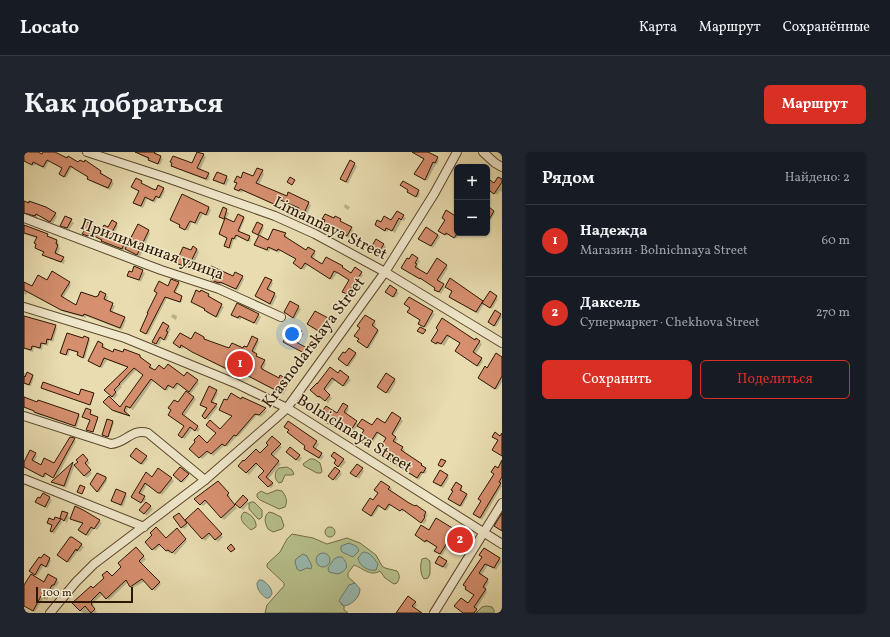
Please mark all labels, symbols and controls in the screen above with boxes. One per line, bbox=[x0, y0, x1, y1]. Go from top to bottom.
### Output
text: Locato bbox=[20, 15, 79, 41]
text: Карта bbox=[639, 18, 677, 37]
text: Маршрут bbox=[699, 18, 761, 37]
text: Сохранённые bbox=[783, 18, 870, 37]
text: Как добраться bbox=[24, 85, 223, 124]
button: Маршрут bbox=[764, 85, 866, 124]
map controls bbox=[454, 164, 490, 236]
button: + bbox=[454, 164, 490, 200]
text: Рядом bbox=[542, 167, 595, 190]
text: Найдено: 2 bbox=[785, 169, 850, 187]
street label: Limannaya Street bbox=[269, 192, 391, 266]
button: − bbox=[454, 200, 490, 236]
street label: Прилиманная улица bbox=[77, 214, 227, 286]
text: Надежда bbox=[580, 221, 647, 242]
text: 1 bbox=[552, 232, 558, 250]
text: 60 m bbox=[822, 232, 850, 250]
text: Магазин · Bolnichnaya Street bbox=[580, 242, 748, 260]
street label: Krasnodarskaya Street bbox=[257, 273, 371, 413]
text: Даксель bbox=[580, 293, 640, 314]
text: 2 bbox=[552, 304, 558, 322]
text: 270 m bbox=[816, 304, 850, 322]
text: Супермаркет · Chekhova Street bbox=[580, 314, 760, 332]
your location bbox=[282, 324, 302, 344]
pin: 1 bbox=[227, 349, 253, 379]
button: Сохранить bbox=[542, 360, 692, 399]
button: Поделиться bbox=[700, 360, 850, 399]
street label: Bolnichnaya Street bbox=[292, 390, 416, 479]
pin: 2 bbox=[447, 525, 473, 555]
scale bar bbox=[36, 585, 133, 604]
text: 100 m bbox=[42, 586, 72, 601]

